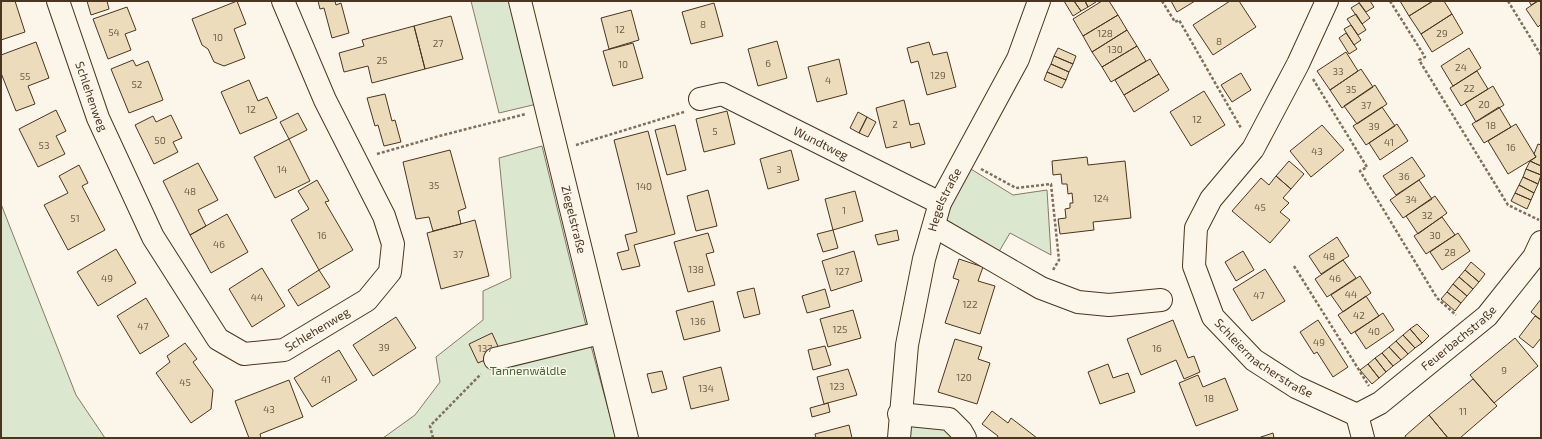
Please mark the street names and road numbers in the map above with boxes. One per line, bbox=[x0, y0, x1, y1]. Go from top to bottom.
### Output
street label: Schlehenweg bbox=[73, 59, 111, 133]
street label: Wundtweg bbox=[791, 123, 851, 162]
street label: Hegelstraße bbox=[924, 165, 964, 233]
street label: Ziegelstraße bbox=[559, 184, 590, 255]
street label: Feuerbachstraße bbox=[1418, 302, 1499, 373]
street label: Schlehenweg bbox=[282, 304, 352, 354]
street label: Schleiermacherstraße bbox=[1212, 315, 1315, 400]

